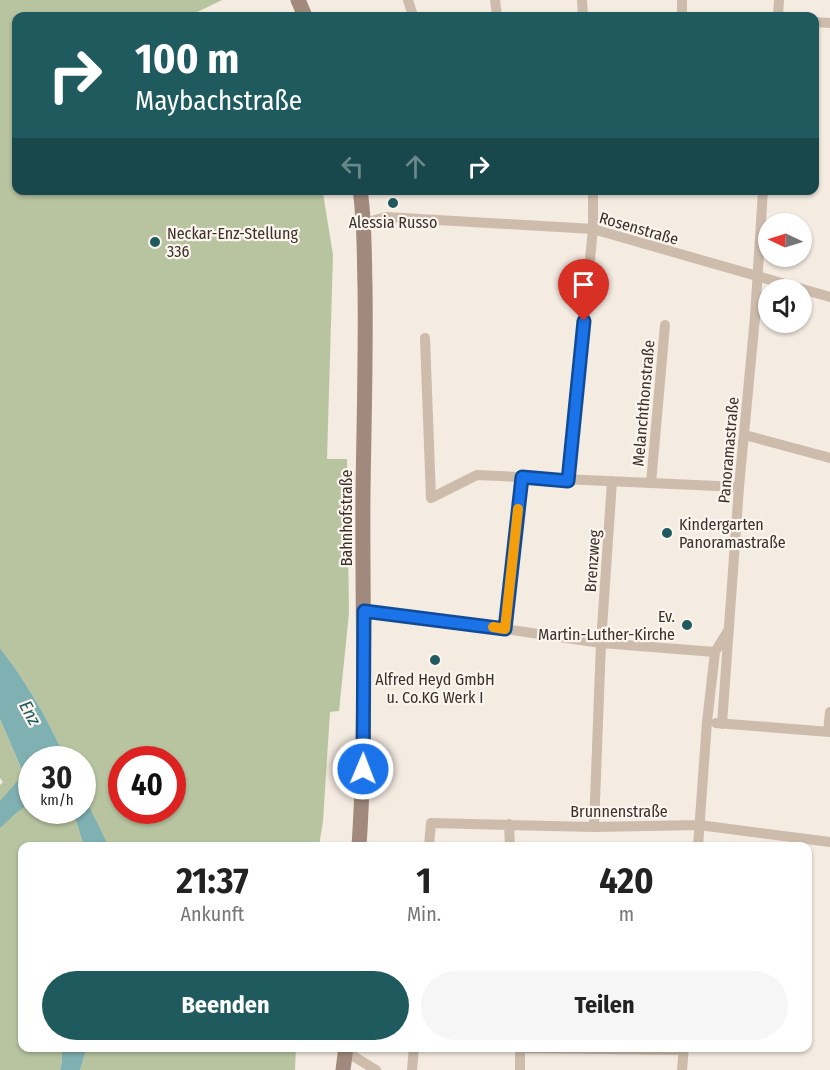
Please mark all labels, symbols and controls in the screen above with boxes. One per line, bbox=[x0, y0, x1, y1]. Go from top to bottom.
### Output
text: 100 m bbox=[135, 34, 239, 84]
icon: right bbox=[36, 36, 114, 114]
text: Maybachstraße bbox=[135, 85, 302, 117]
icon: left bbox=[336, 150, 369, 183]
icon: ahead bbox=[399, 150, 432, 183]
icon: right bbox=[462, 150, 495, 183]
marker: Alessia Russo bbox=[386, 196, 400, 210]
street label: Rosenstraße bbox=[597, 208, 681, 249]
place label: Alessia Russo bbox=[349, 213, 437, 232]
north arrow bbox=[758, 213, 812, 267]
map controls bbox=[758, 213, 812, 333]
place label: Neckar-Enz-Stellung 336 bbox=[167, 224, 298, 261]
marker: Neckar-Enz-Stellung 336 bbox=[148, 235, 162, 249]
pin bbox=[558, 259, 609, 321]
icon: arrive bbox=[567, 268, 600, 301]
button: sound bbox=[758, 279, 812, 333]
street label: Melanchthonstraße bbox=[629, 339, 659, 467]
street label: Panoramastraße bbox=[714, 396, 743, 504]
street label: Bahnhofstraße bbox=[337, 470, 356, 566]
place label: Kindergarten Panoramastraße bbox=[679, 515, 786, 552]
marker: Kindergarten Panoramastraße bbox=[660, 526, 674, 540]
street label: Brenzweg bbox=[581, 529, 604, 593]
place label: Ev. Martin-Luther-Kirche bbox=[538, 607, 675, 644]
marker: Ev. Martin-Luther-Kirche bbox=[680, 618, 694, 632]
marker: Alfred Heyd GmbH u. Co.KG Werk I bbox=[428, 653, 442, 667]
place label: Alfred Heyd GmbH u. Co.KG Werk I bbox=[375, 670, 495, 707]
water label: Enz bbox=[14, 697, 46, 730]
position arrow bbox=[331, 737, 395, 801]
speed limit sign: 40 bbox=[108, 746, 186, 824]
text: 30 bbox=[42, 760, 72, 796]
text: km/h bbox=[40, 791, 74, 809]
street label: Brunnenstraße bbox=[570, 802, 668, 821]
text: 21:37 bbox=[176, 859, 249, 903]
text: 1 bbox=[416, 859, 432, 903]
text: 420 bbox=[599, 859, 654, 903]
text: Ankunft bbox=[180, 902, 244, 926]
text: Min. bbox=[407, 902, 441, 926]
text: m bbox=[619, 902, 634, 926]
button: Beenden bbox=[42, 971, 409, 1040]
button: Teilen bbox=[421, 971, 788, 1040]

